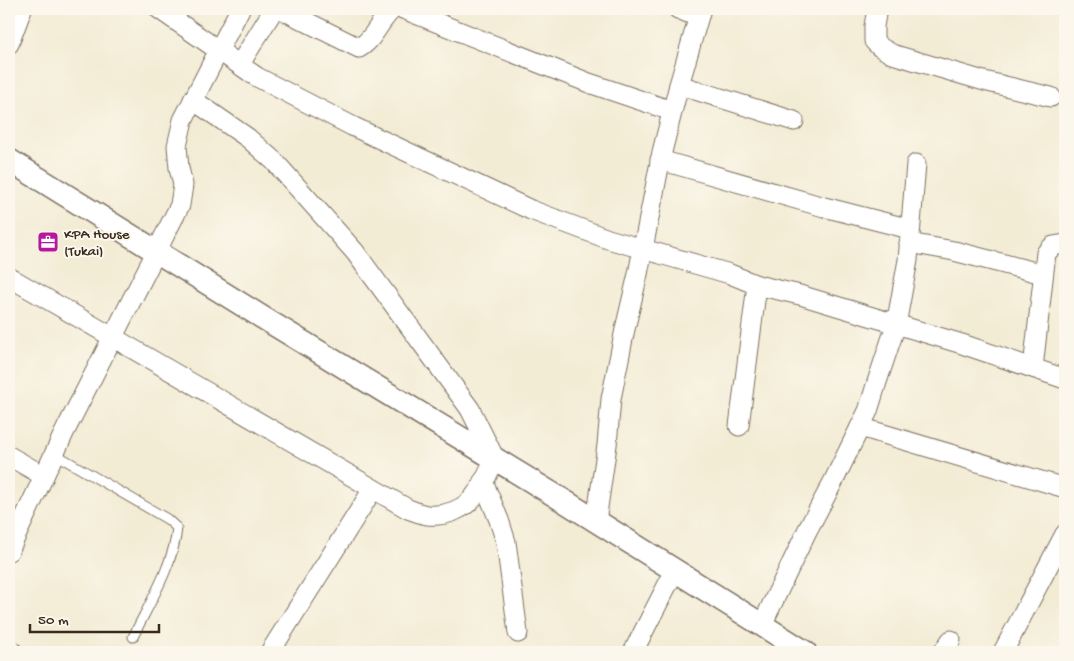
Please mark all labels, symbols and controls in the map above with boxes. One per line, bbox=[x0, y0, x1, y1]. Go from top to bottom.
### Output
place label: KPA House (Tukai) bbox=[64, 226, 130, 261]
office icon: KPA House (Tukai) bbox=[36, 230, 60, 254]
scale bar bbox=[30, 601, 159, 633]
text: 50 m bbox=[38, 612, 69, 630]

